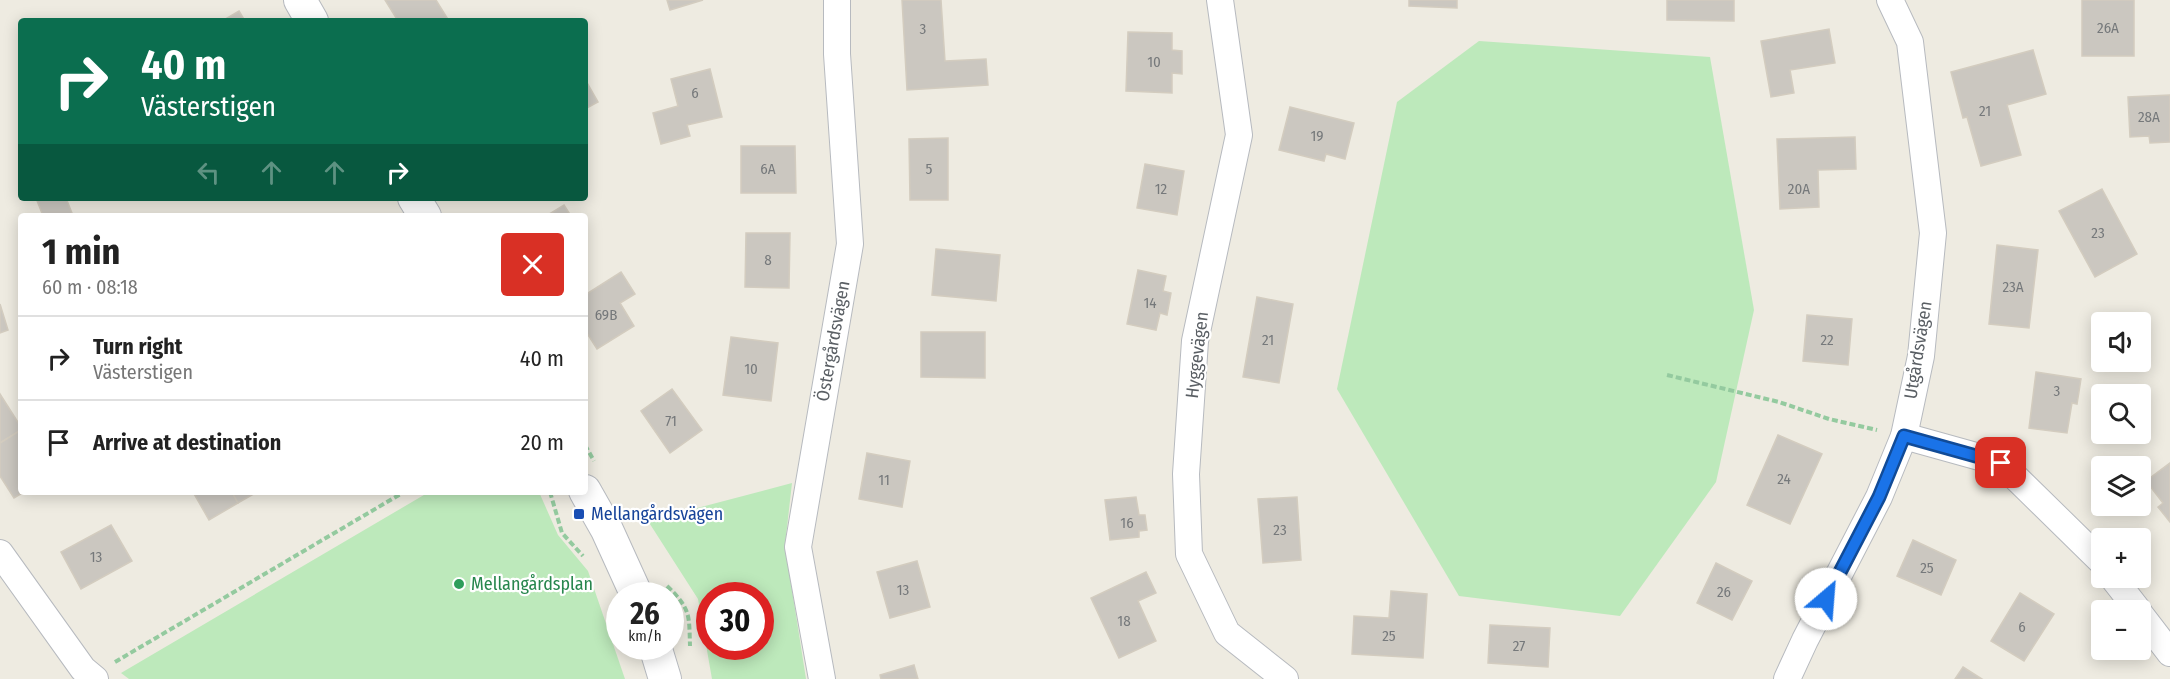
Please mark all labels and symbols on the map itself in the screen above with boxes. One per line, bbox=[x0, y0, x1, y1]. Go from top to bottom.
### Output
house number: 26A bbox=[2097, 19, 2119, 37]
house number: 3 bbox=[920, 20, 927, 38]
house number: 10 bbox=[1147, 53, 1161, 71]
house number: 6 bbox=[691, 84, 699, 102]
house number: 21 bbox=[1979, 102, 1991, 120]
house number: 28A bbox=[2138, 108, 2160, 126]
house number: 19 bbox=[1310, 127, 1324, 145]
house number: 6A bbox=[760, 160, 776, 178]
house number: 5 bbox=[926, 160, 933, 178]
house number: 12 bbox=[1155, 180, 1168, 198]
house number: 20A bbox=[1788, 180, 1810, 198]
house number: 23 bbox=[2091, 224, 2105, 242]
house number: 8 bbox=[764, 251, 772, 269]
house number: 23A bbox=[2002, 278, 2024, 296]
street label: Östergårdsvägen bbox=[812, 279, 854, 403]
house number: 14 bbox=[1143, 294, 1157, 312]
street label: Utgårdsvägen bbox=[1899, 299, 1937, 401]
house number: 69B bbox=[595, 306, 617, 324]
street label: Hyggevägen bbox=[1181, 310, 1213, 400]
house number: 21 bbox=[1262, 331, 1274, 349]
house number: 22 bbox=[1820, 331, 1834, 349]
house number: 10 bbox=[744, 360, 758, 378]
house number: 3 bbox=[2054, 382, 2061, 400]
house number: 71 bbox=[665, 412, 677, 430]
pin bbox=[1975, 437, 2026, 488]
house number: 24 bbox=[1777, 470, 1791, 488]
house number: 11 bbox=[878, 471, 890, 489]
place label: Mellangårdsvägen bbox=[591, 503, 723, 525]
marker: Mellangårdsvägen bbox=[572, 507, 586, 521]
house number: 16 bbox=[1120, 514, 1134, 532]
house number: 23 bbox=[1273, 521, 1287, 539]
house number: 13 bbox=[90, 548, 103, 566]
house number: 25 bbox=[1920, 559, 1934, 577]
position arrow bbox=[1794, 567, 1858, 631]
place label: Mellangårdsplan bbox=[471, 573, 593, 595]
marker: Mellangårdsplan bbox=[452, 577, 466, 591]
house number: 13 bbox=[897, 581, 910, 599]
speed limit sign: 30 bbox=[696, 582, 774, 660]
house number: 26 bbox=[1717, 583, 1731, 601]
house number: 18 bbox=[1117, 612, 1131, 630]
house number: 6 bbox=[2018, 618, 2026, 636]
house number: 25 bbox=[1382, 627, 1396, 645]
house number: 27 bbox=[1513, 637, 1525, 655]

